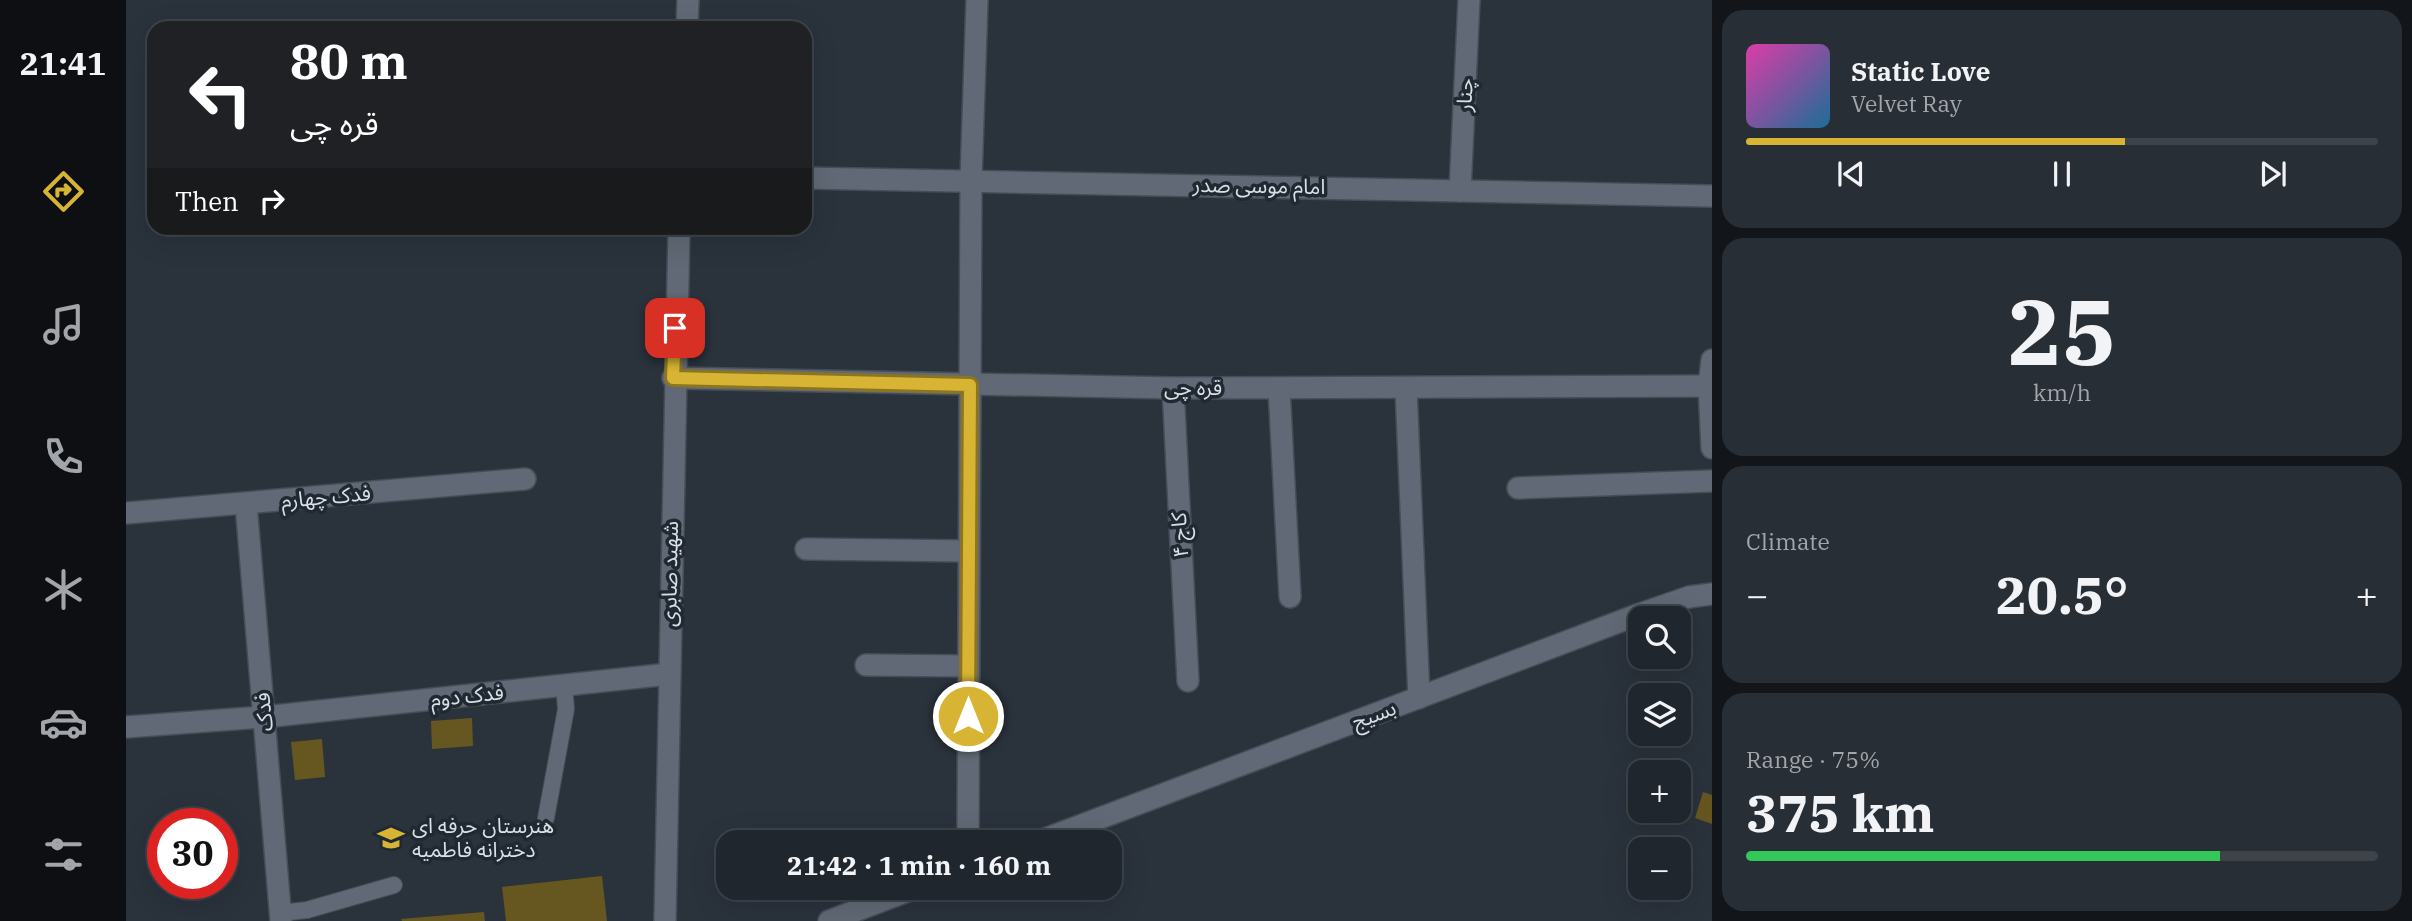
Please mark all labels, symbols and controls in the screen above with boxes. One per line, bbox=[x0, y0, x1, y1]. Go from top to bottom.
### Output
text: 80 m bbox=[290, 29, 408, 92]
text: 21:41 bbox=[20, 42, 106, 84]
icon: left bbox=[175, 49, 266, 140]
text: Static Love bbox=[1851, 54, 1990, 88]
street label: چنار bbox=[1449, 78, 1479, 113]
text: Velvet Ray bbox=[1851, 88, 1962, 118]
text: قره چی bbox=[290, 102, 378, 144]
icon: previous bbox=[1832, 155, 1870, 193]
icon: pause bbox=[2043, 155, 2081, 193]
icon: next bbox=[2254, 155, 2292, 193]
icon: directions bbox=[39, 167, 88, 216]
street label: امام موسی صدر bbox=[1191, 170, 1326, 203]
icon: right bbox=[253, 182, 291, 220]
text: Then bbox=[175, 184, 239, 218]
text: 25 bbox=[2007, 272, 2117, 390]
pin bbox=[645, 298, 705, 358]
icon: music bbox=[39, 300, 88, 349]
icon: arrive bbox=[656, 309, 694, 347]
street label: قره چی bbox=[1164, 373, 1222, 401]
text: km/h bbox=[2033, 377, 2091, 407]
icon: phone bbox=[39, 432, 88, 481]
street label: فدک چهارم bbox=[280, 478, 372, 517]
street label: کاج ۴ bbox=[1164, 511, 1196, 558]
street label: شهید صابری bbox=[654, 521, 684, 627]
text: Climate bbox=[1746, 526, 1830, 556]
text: 20.5° bbox=[1996, 561, 2128, 628]
icon: climate bbox=[39, 565, 88, 614]
text: − bbox=[1746, 570, 1769, 619]
text: + bbox=[2355, 570, 2378, 619]
map controls bbox=[1628, 606, 1691, 900]
button: search bbox=[1628, 606, 1691, 669]
street label: فدک دوم bbox=[429, 677, 505, 716]
position arrow bbox=[931, 679, 1005, 753]
button: layers bbox=[1628, 683, 1691, 746]
street label: فدک bbox=[247, 691, 279, 733]
street label: بسیج bbox=[1348, 693, 1400, 737]
icon: car bbox=[39, 698, 88, 747]
text: Range · 75% bbox=[1746, 744, 1880, 774]
button: + bbox=[1628, 760, 1691, 823]
text: 375 km bbox=[1746, 779, 1935, 846]
speed limit sign: 30 bbox=[147, 808, 238, 899]
place label: هنرستان حرفه ای دخترانه فاطمیه bbox=[412, 811, 554, 863]
school or university icon: هنرستان حرفه ای دخترانه فاطمیه bbox=[376, 823, 406, 853]
icon: filters bbox=[39, 830, 88, 879]
button: − bbox=[1628, 837, 1691, 900]
text: 21:42 · 1 min · 160 m bbox=[787, 848, 1051, 882]

